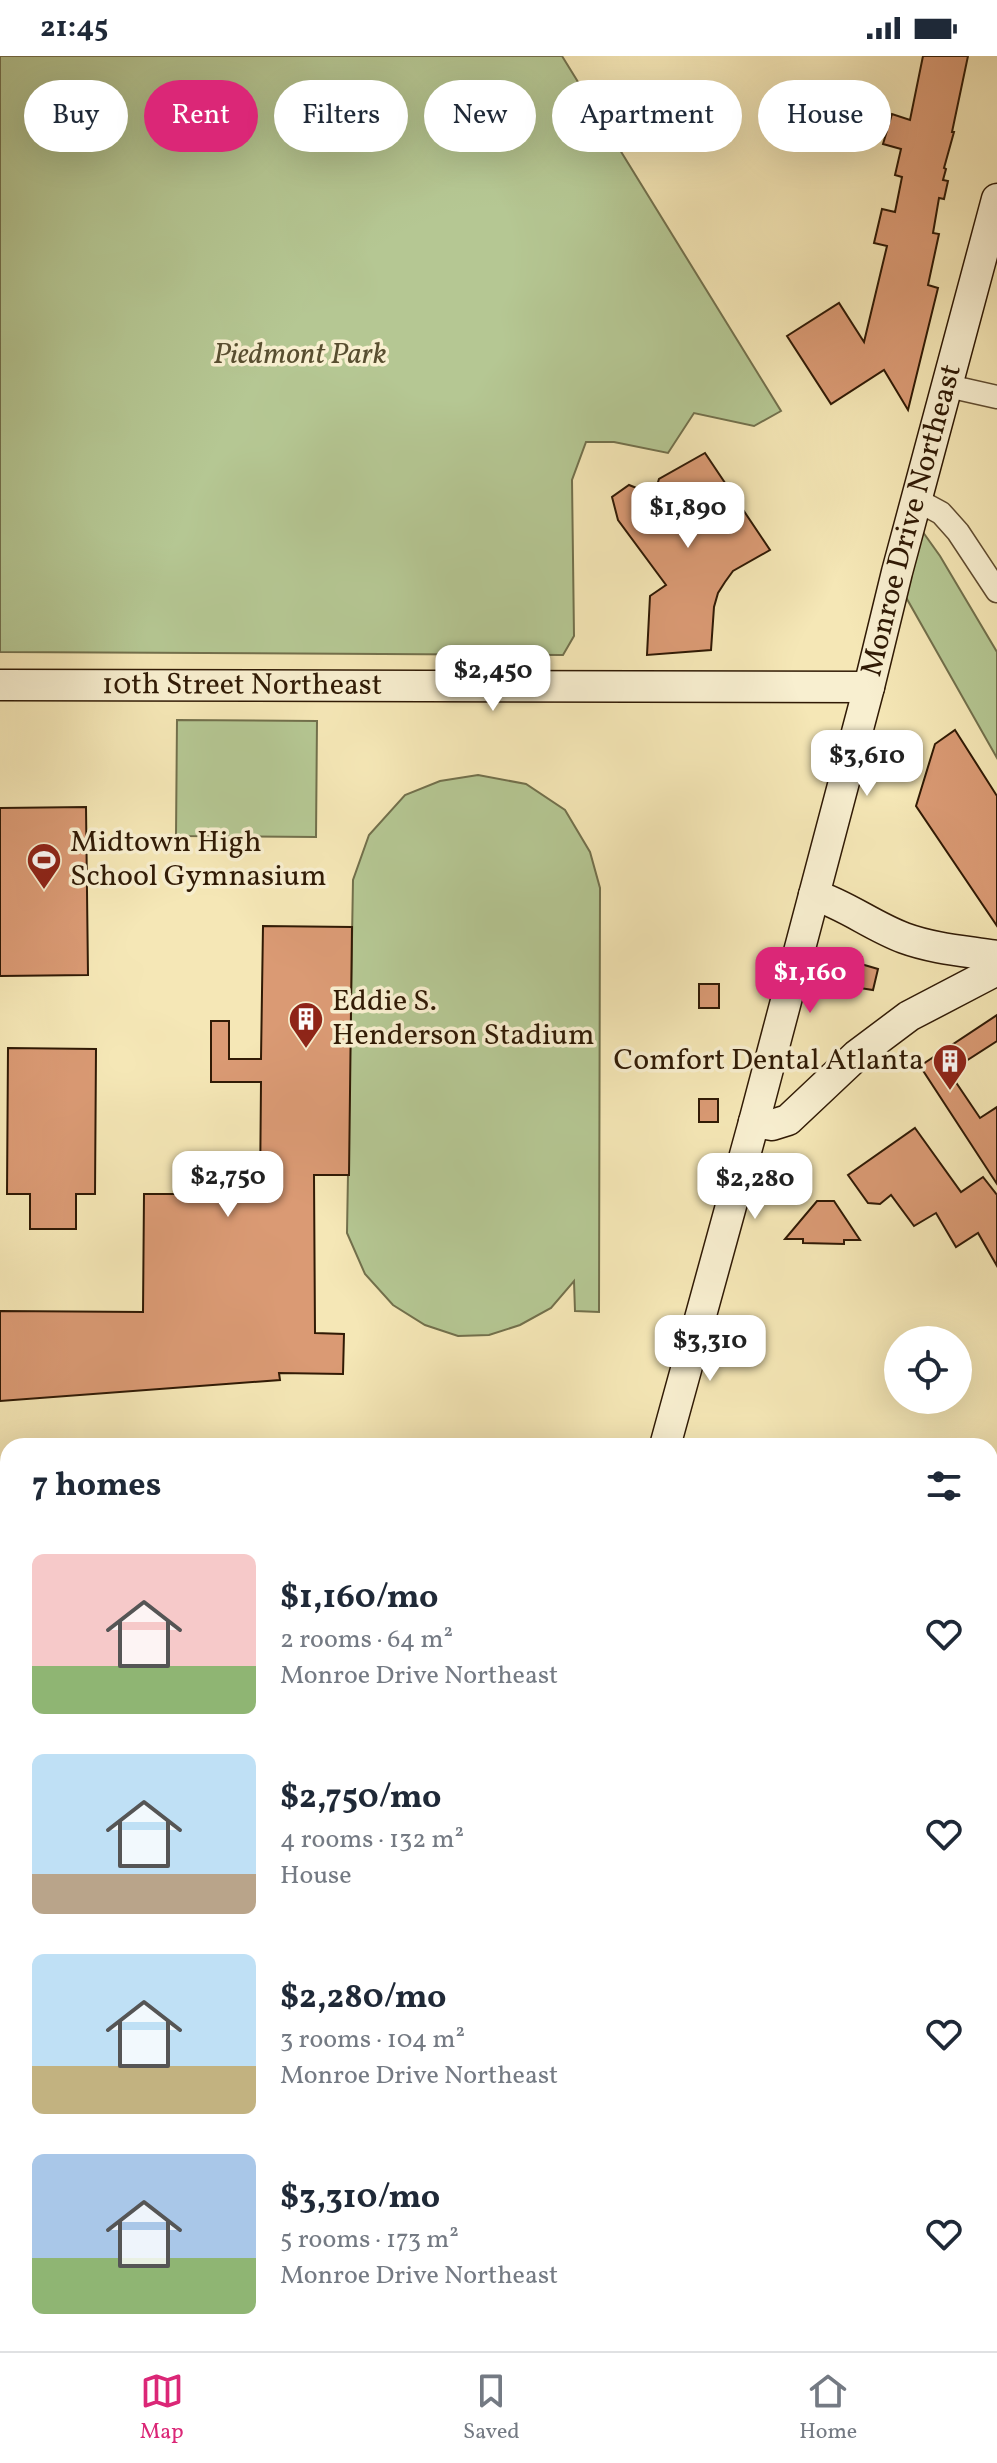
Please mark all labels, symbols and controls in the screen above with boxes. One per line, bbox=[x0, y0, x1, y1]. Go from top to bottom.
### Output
text: 21:45 bbox=[40, 7, 108, 49]
chip: Buy bbox=[24, 80, 128, 152]
chip: Rent bbox=[144, 80, 258, 152]
chip: Filters bbox=[274, 80, 408, 152]
chip: New bbox=[424, 80, 536, 152]
chip: Apartment bbox=[552, 80, 742, 152]
chip: House bbox=[758, 80, 891, 152]
park label: Piedmont Park bbox=[213, 334, 387, 376]
street label: Monroe Drive Northeast bbox=[851, 360, 973, 681]
pin: $1,890 bbox=[623, 482, 753, 550]
text: $1,890 bbox=[649, 490, 727, 526]
pin: $2,450 bbox=[428, 645, 558, 713]
text: $2,450 bbox=[453, 653, 533, 689]
street label: 10th Street Northeast bbox=[102, 664, 382, 707]
pin: $3,610 bbox=[802, 730, 932, 798]
text: $3,610 bbox=[829, 738, 905, 774]
place label: Midtown High School Gymnasium bbox=[70, 822, 327, 898]
sports icon: Midtown High School Gymnasium bbox=[25, 841, 63, 891]
pin: $1,160 bbox=[745, 947, 875, 1015]
text: $1,160 bbox=[773, 955, 847, 991]
place label: Eddie S. Henderson Stadium bbox=[332, 981, 595, 1057]
building icon: Eddie S. Henderson Stadium bbox=[287, 1000, 325, 1050]
place label: Comfort Dental Atlanta bbox=[614, 1040, 924, 1082]
building icon: Comfort Dental Atlanta bbox=[931, 1042, 969, 1092]
pin: $2,750 bbox=[163, 1151, 293, 1219]
pin: $2,280 bbox=[690, 1153, 820, 1221]
text: $2,750 bbox=[190, 1159, 266, 1195]
text: $2,280 bbox=[715, 1161, 795, 1197]
pin: $3,310 bbox=[645, 1315, 775, 1383]
text: $3,310 bbox=[673, 1323, 747, 1359]
map controls bbox=[884, 1326, 972, 1414]
button: locate bbox=[884, 1326, 972, 1414]
text: 7 homes bbox=[32, 1463, 161, 1510]
icon: filters bbox=[922, 1464, 966, 1508]
text: $1,160/mo bbox=[280, 1575, 439, 1622]
icon: home bbox=[96, 1586, 192, 1682]
icon: heart bbox=[922, 1612, 966, 1656]
text: 2 rooms · 64 m² bbox=[280, 1622, 453, 1658]
text: Monroe Drive Northeast bbox=[280, 1658, 558, 1694]
text: $2,750/mo bbox=[280, 1775, 441, 1822]
icon: home bbox=[96, 1786, 192, 1882]
icon: heart bbox=[922, 1812, 966, 1856]
text: 4 rooms · 132 m² bbox=[280, 1822, 464, 1858]
text: House bbox=[280, 1858, 352, 1894]
text: $2,280/mo bbox=[280, 1975, 446, 2022]
icon: home bbox=[96, 1986, 192, 2082]
icon: heart bbox=[922, 2012, 966, 2056]
text: 3 rooms · 104 m² bbox=[280, 2022, 465, 2058]
text: Monroe Drive Northeast bbox=[280, 2058, 558, 2094]
text: $3,310/mo bbox=[280, 2175, 440, 2222]
icon: home bbox=[96, 2186, 192, 2282]
icon: heart bbox=[922, 2212, 966, 2256]
text: 5 rooms · 173 m² bbox=[280, 2222, 459, 2258]
text: Monroe Drive Northeast bbox=[280, 2258, 558, 2294]
tab: Map bbox=[140, 2369, 184, 2448]
tab: Saved bbox=[463, 2369, 520, 2448]
tab: Home bbox=[799, 2369, 857, 2448]

